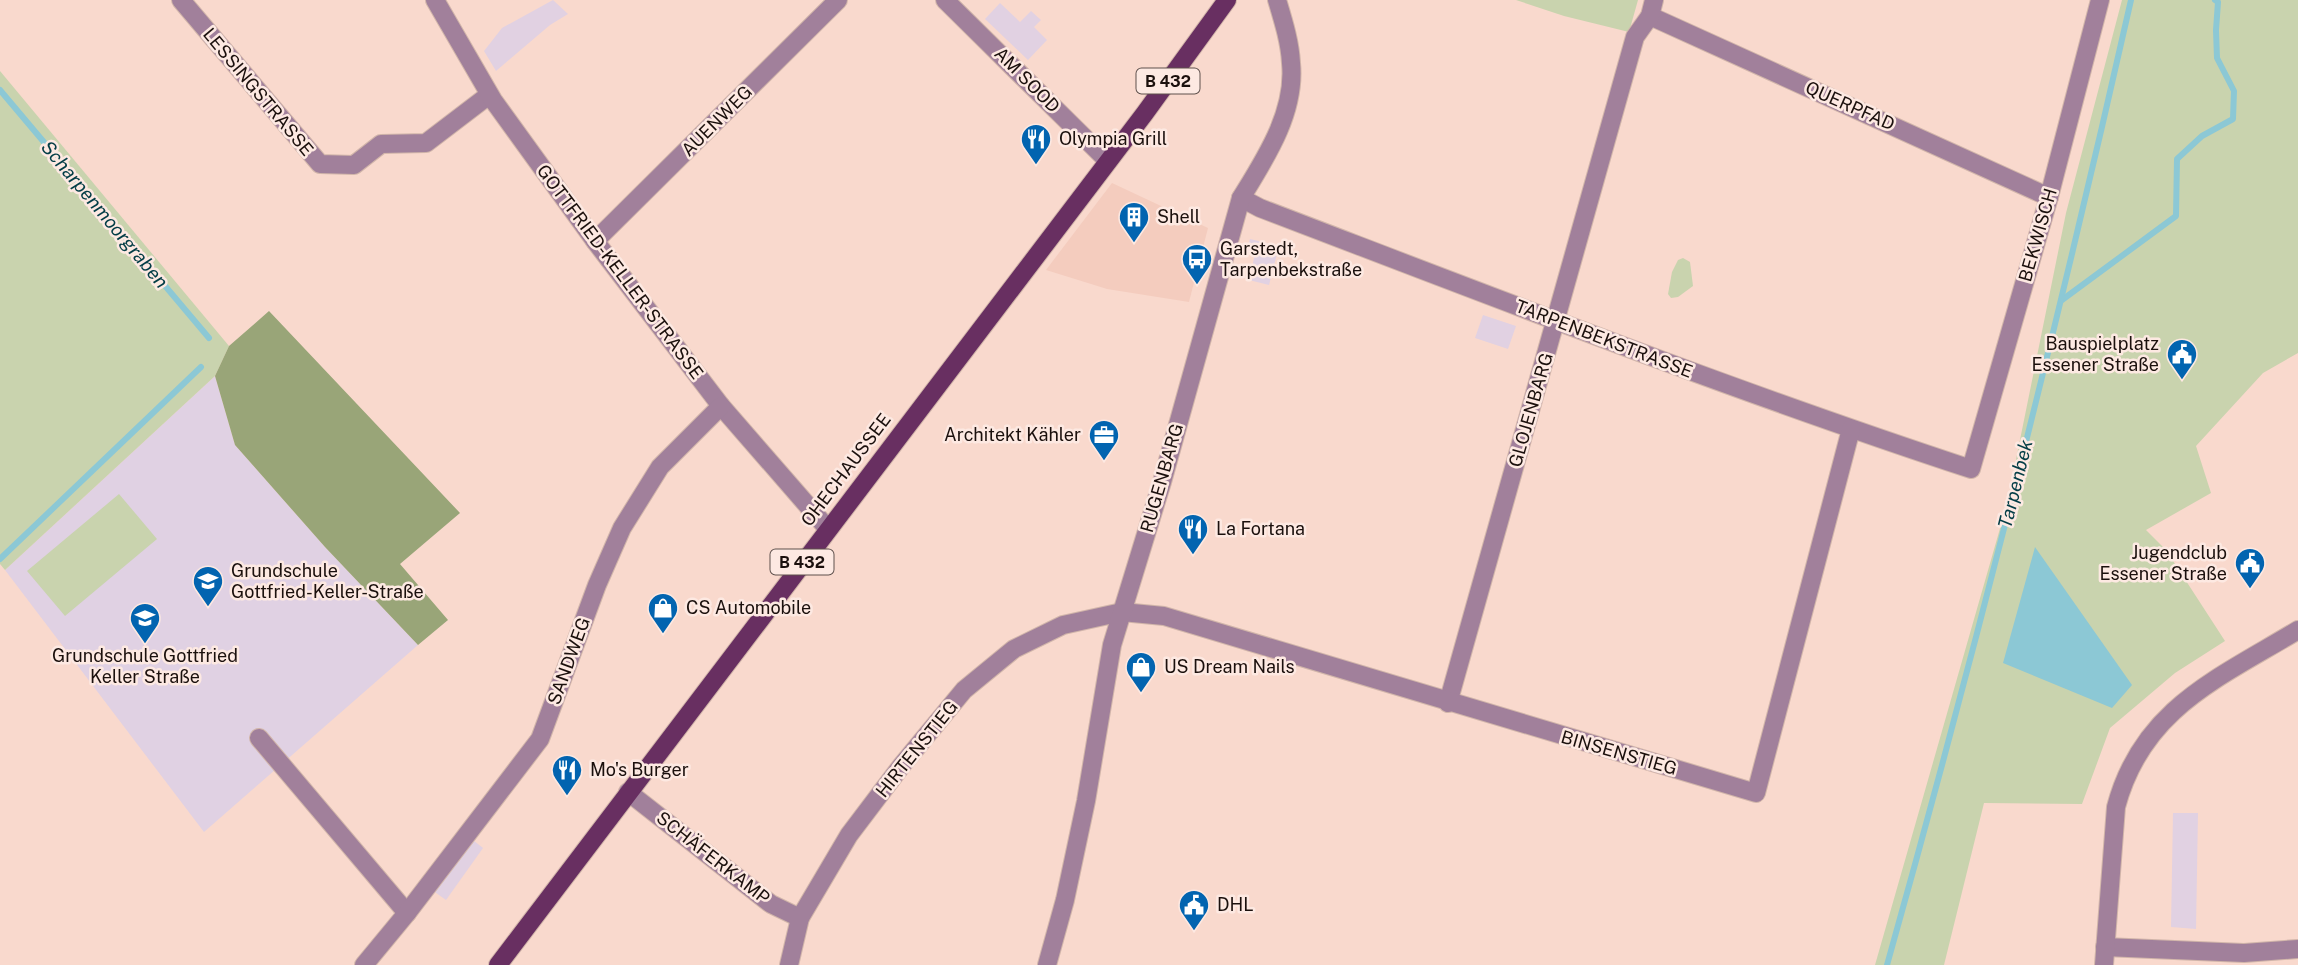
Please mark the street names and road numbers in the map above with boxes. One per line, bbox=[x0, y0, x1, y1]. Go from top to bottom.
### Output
street label: LESSINGSTRASSE bbox=[199, 24, 318, 160]
street label: AM SOOD bbox=[990, 43, 1064, 117]
road number: B 432 bbox=[1136, 68, 1200, 94]
street label: QUERPFAD bbox=[1802, 77, 1898, 135]
street label: AUENWEG bbox=[677, 81, 756, 160]
street label: GOTTFRIED-KELLER-STRASSE bbox=[533, 160, 708, 383]
street label: BEKWISCH bbox=[2014, 186, 2061, 284]
street label: TARPENBEKSTRASSE bbox=[1513, 295, 1696, 382]
street label: GLOJENBARG bbox=[1504, 350, 1557, 469]
street label: OHECHAUSSEE bbox=[796, 409, 895, 530]
street label: RUGENBARG bbox=[1136, 421, 1187, 535]
road number: B 432 bbox=[770, 550, 834, 575]
street label: SANDWEG bbox=[543, 614, 594, 707]
street label: HIRTENSTIEG bbox=[871, 696, 962, 801]
street label: BINSENSTIEG bbox=[1559, 726, 1680, 779]
street label: SCHÄFERKAMP bbox=[653, 806, 775, 908]

